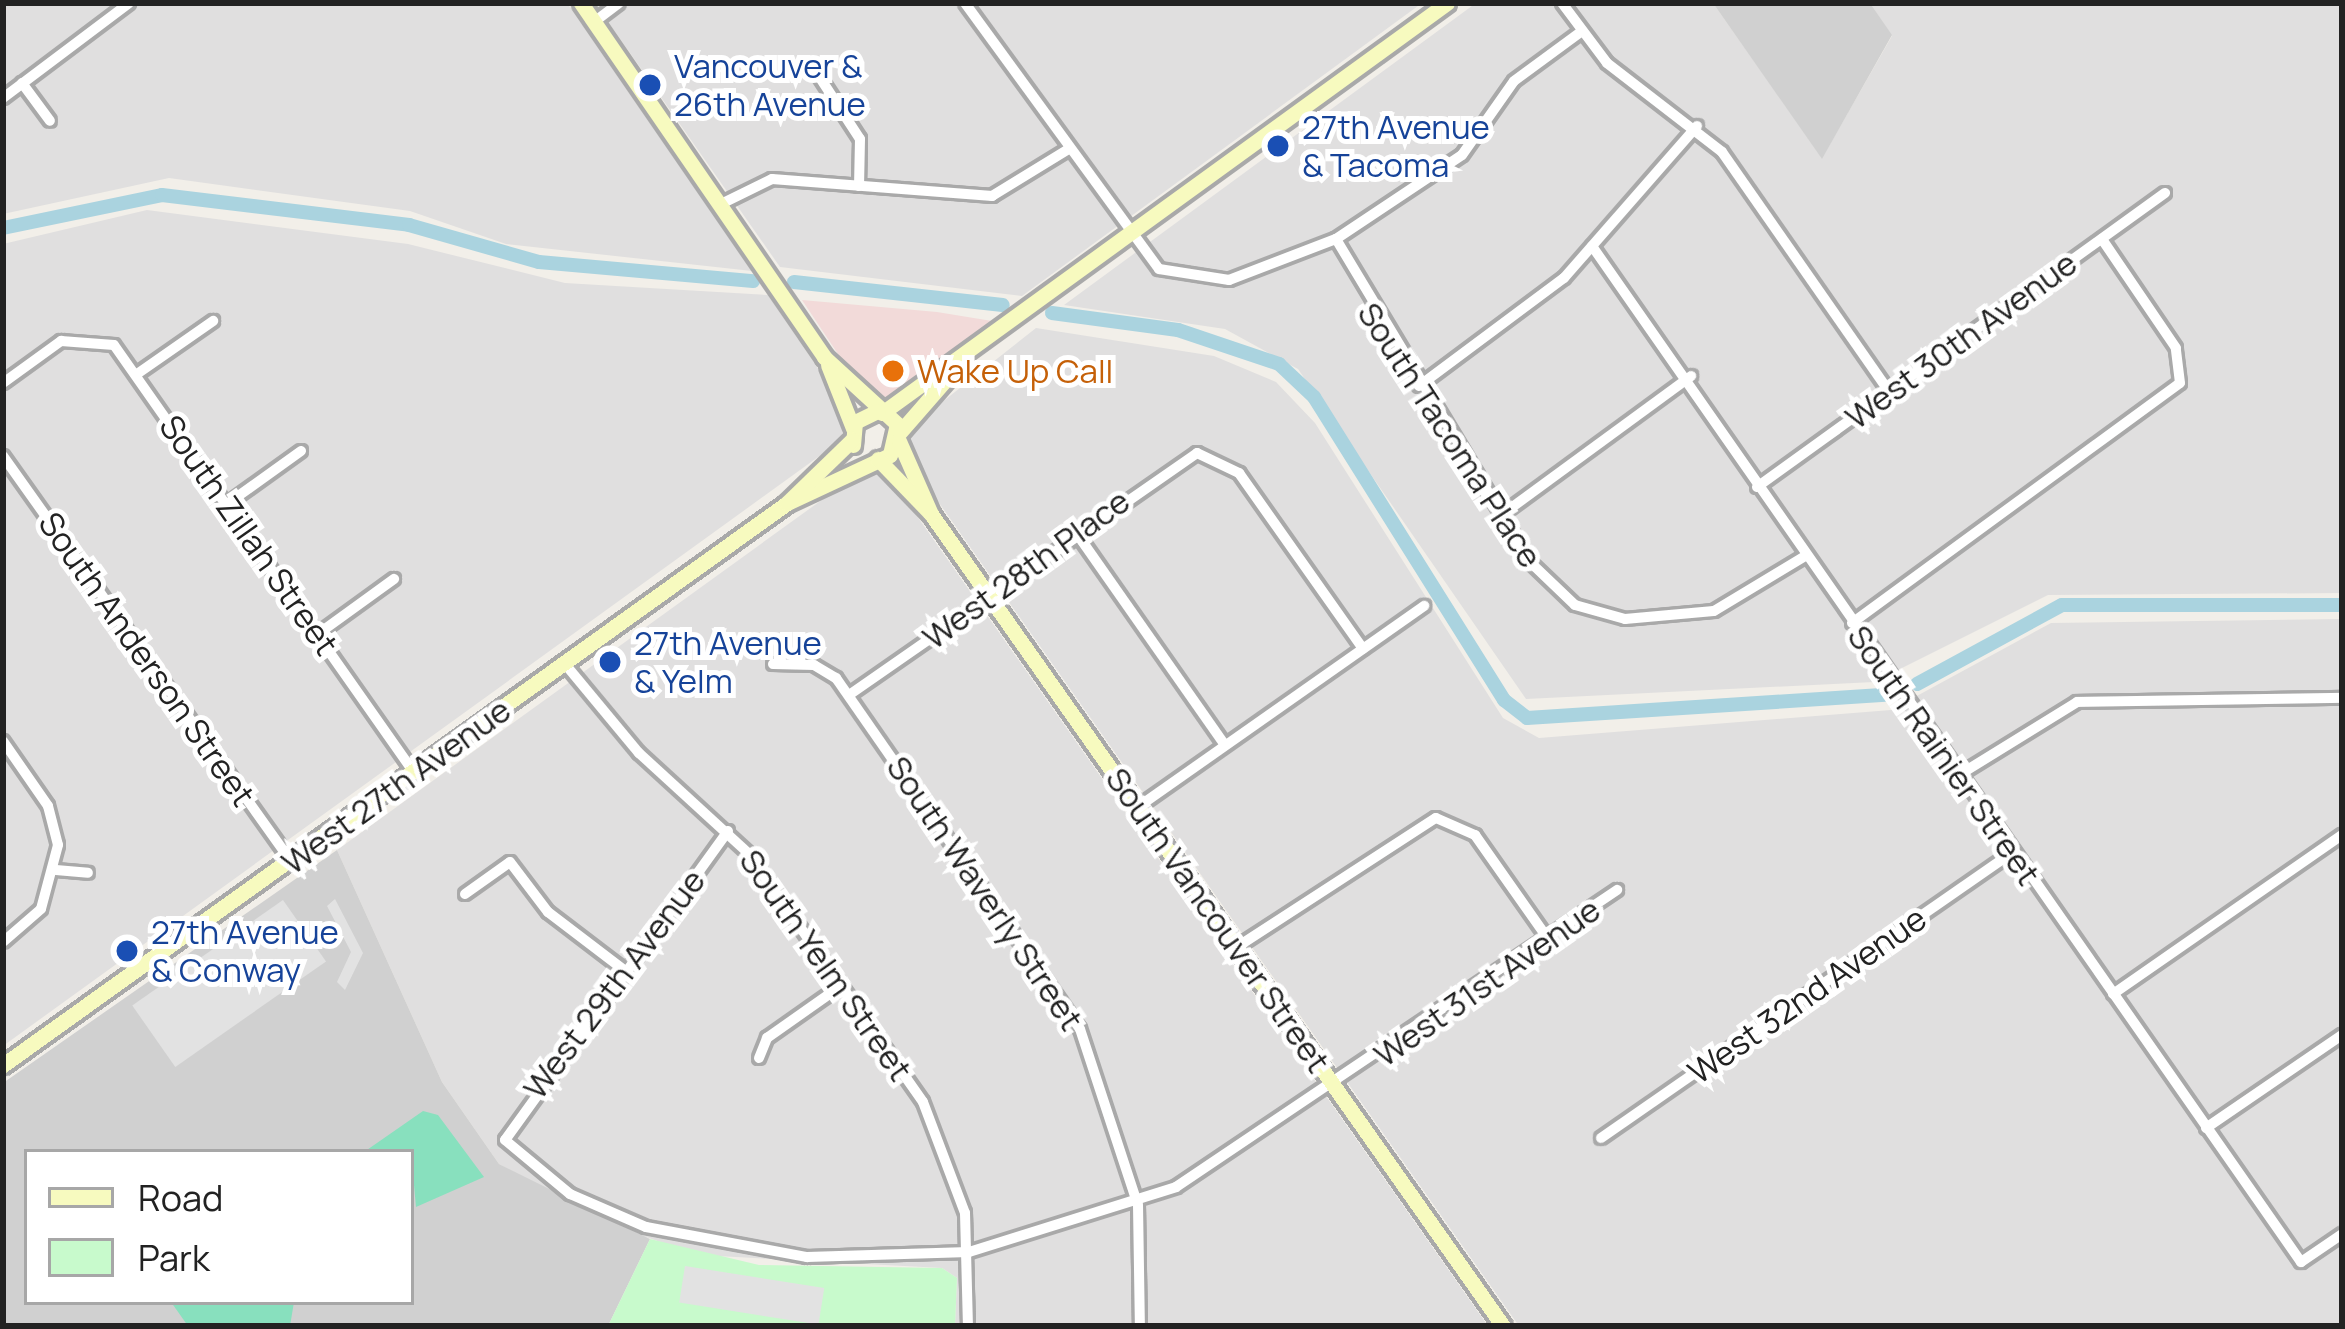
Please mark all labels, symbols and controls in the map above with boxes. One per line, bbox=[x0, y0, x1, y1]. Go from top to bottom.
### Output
place label: Vancouver & 26th Avenue bbox=[674, 46, 866, 124]
marker: Vancouver & 26th Avenue bbox=[637, 72, 663, 98]
place label: 27th Avenue & Tacoma bbox=[1302, 107, 1490, 185]
marker: 27th Avenue & Tacoma bbox=[1265, 133, 1291, 159]
street label: West 30th Avenue bbox=[1838, 243, 2084, 437]
street label: South Tacoma Place bbox=[1350, 295, 1550, 575]
place label: Wake Up Call bbox=[917, 351, 1113, 391]
marker: Wake Up Call bbox=[880, 358, 906, 384]
street label: South Zillah Street bbox=[151, 407, 347, 663]
street label: West 28th Place bbox=[915, 481, 1137, 657]
street label: South Anderson Street bbox=[31, 505, 263, 813]
street label: South Rainier Street bbox=[1840, 618, 2048, 892]
place label: 27th Avenue & Yelm bbox=[634, 623, 822, 701]
marker: 27th Avenue & Yelm bbox=[597, 649, 623, 675]
street label: West 27th Avenue bbox=[274, 690, 518, 882]
street label: South Waverly Street bbox=[879, 749, 1091, 1037]
street label: South Vancouver Street bbox=[1098, 760, 1338, 1080]
street label: South Yelm Street bbox=[731, 842, 921, 1088]
street label: West 29th Avenue bbox=[515, 861, 713, 1107]
street label: West 31st Avenue bbox=[1366, 889, 1608, 1075]
street label: West 32nd Avenue bbox=[1681, 898, 1933, 1092]
place label: 27th Avenue & Conway bbox=[151, 912, 339, 990]
marker: 27th Avenue & Conway bbox=[114, 938, 140, 964]
legend bbox=[24, 1149, 414, 1305]
text: Road bbox=[138, 1173, 223, 1222]
text: Park bbox=[138, 1233, 210, 1282]

